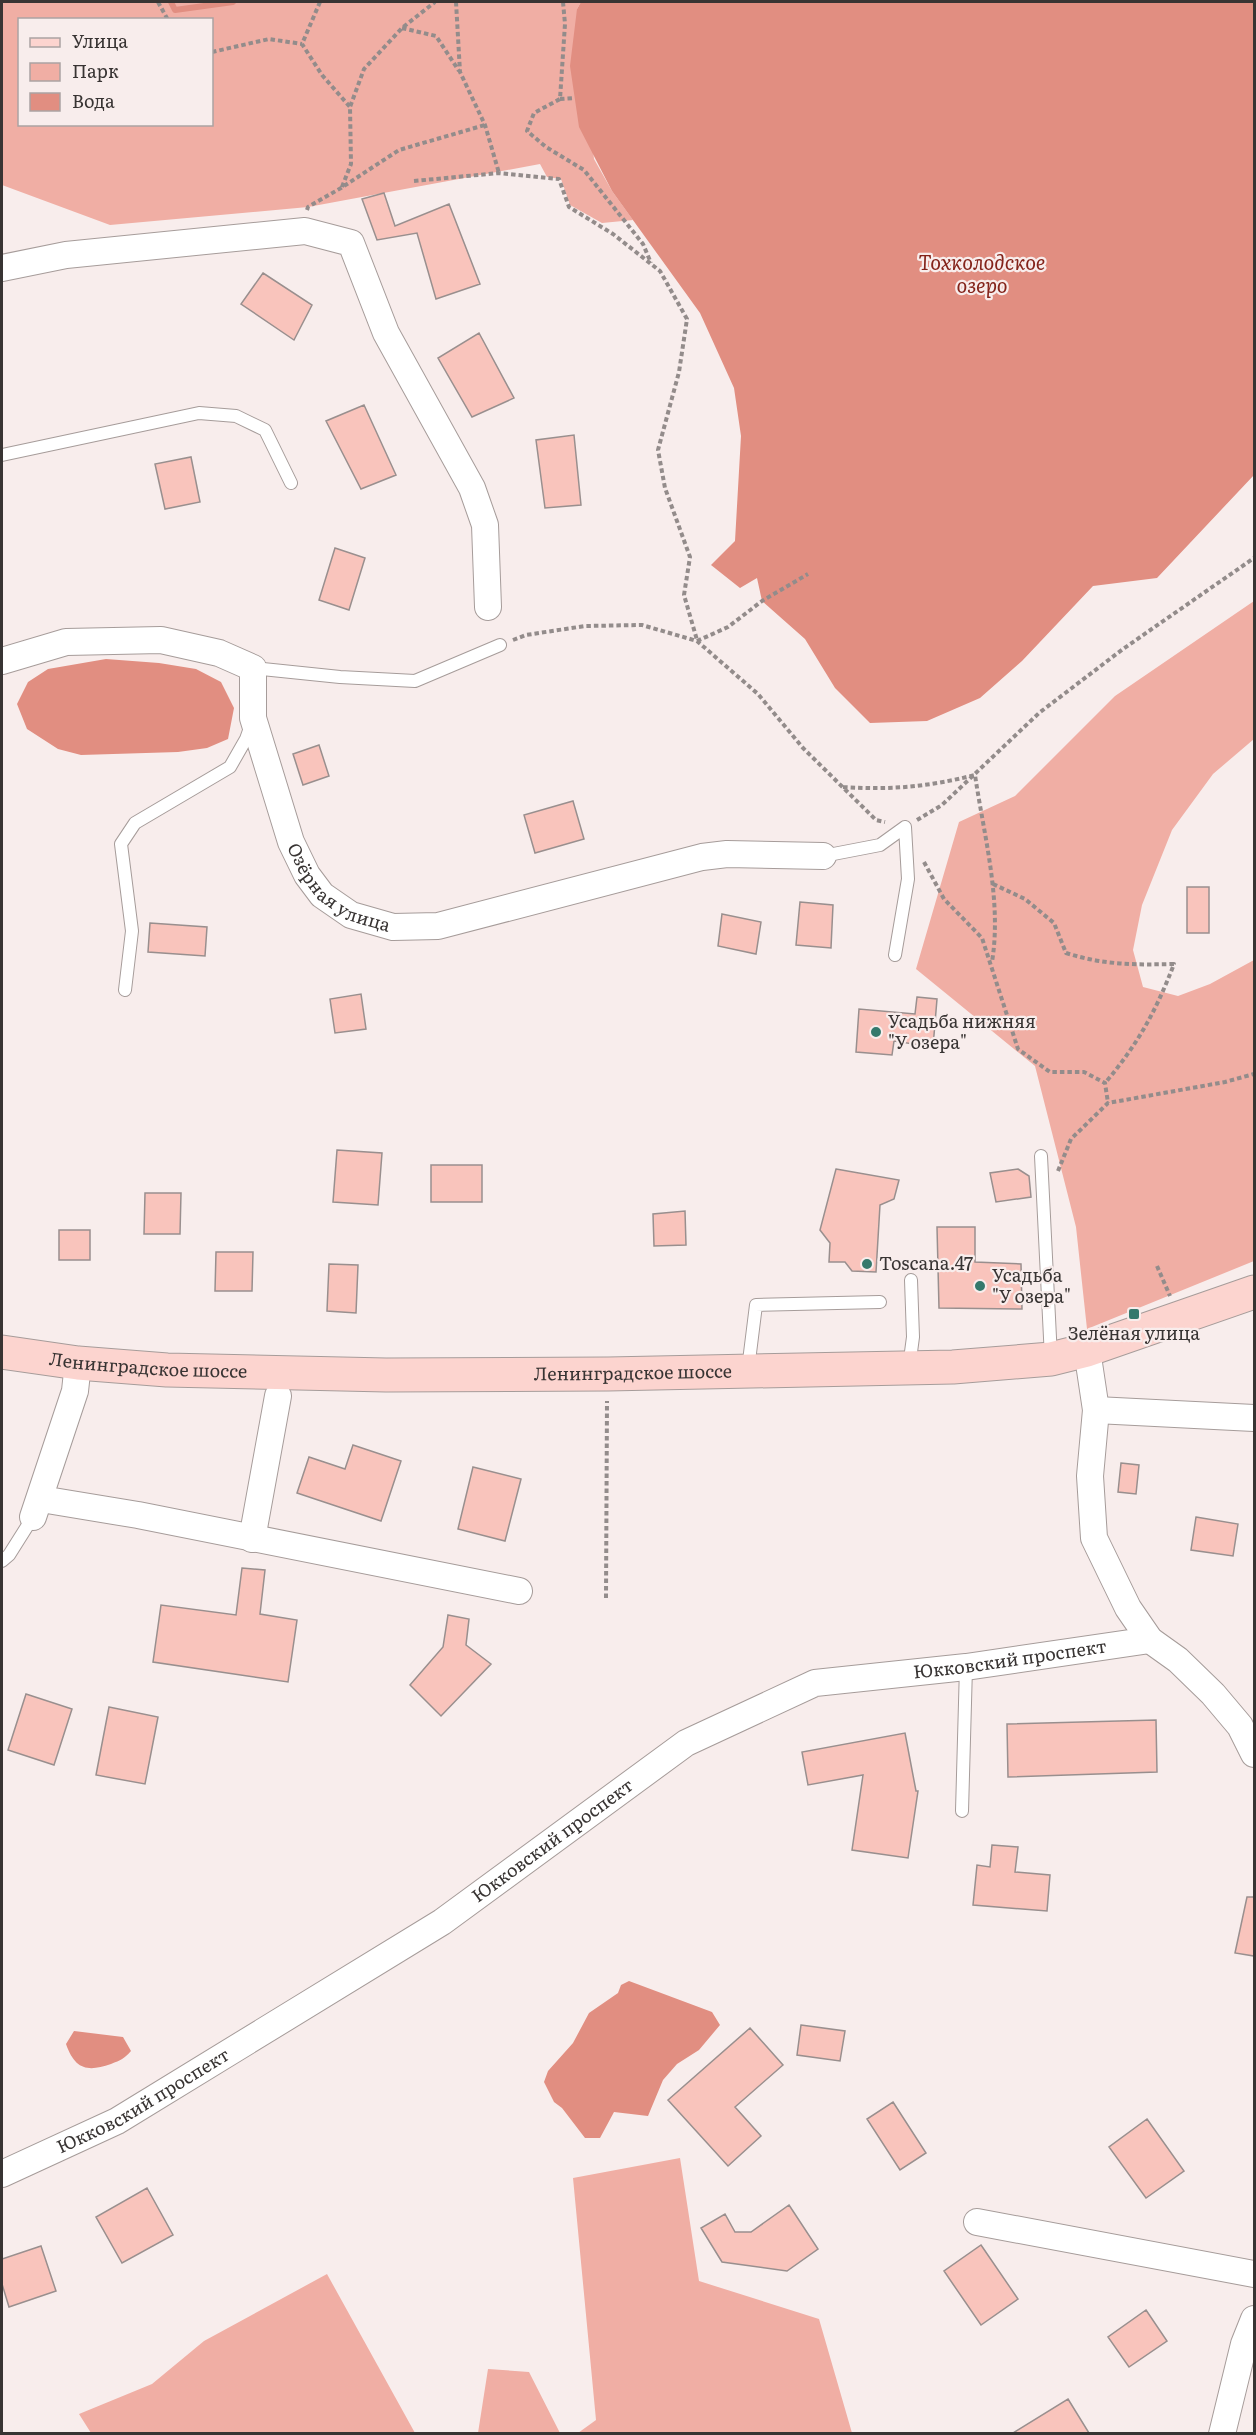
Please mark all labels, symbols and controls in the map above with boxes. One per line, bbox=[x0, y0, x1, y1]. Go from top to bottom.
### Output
legend bbox=[18, 18, 213, 126]
text: Улица bbox=[72, 27, 128, 54]
text: Парк bbox=[72, 57, 119, 84]
text: Вода bbox=[72, 87, 115, 114]
water label: Тохколодское озеро bbox=[919, 246, 1045, 299]
street label: Озёрная улица bbox=[281, 838, 394, 938]
place label: Усадьба нижняя "У озера" bbox=[888, 1007, 1036, 1055]
marker: Усадьба нижняя "У озера" bbox=[869, 1025, 883, 1039]
place label: Toscana.47 bbox=[879, 1249, 973, 1276]
marker: Toscana.47 bbox=[860, 1257, 874, 1271]
place label: Усадьба "У озера" bbox=[992, 1261, 1071, 1309]
marker: Усадьба "У озера" bbox=[973, 1279, 987, 1293]
marker: Зелёная улица bbox=[1127, 1307, 1141, 1321]
place label: Зелёная улица bbox=[1068, 1319, 1200, 1346]
street label: Ленинградское шоссе bbox=[48, 1344, 248, 1384]
street label: Ленинградское шоссе bbox=[534, 1356, 732, 1386]
street label: Юкковский проспект bbox=[912, 1632, 1108, 1685]
street label: Юкковский проспект bbox=[465, 1771, 638, 1908]
street label: Юкковский проспект bbox=[52, 2040, 234, 2159]

